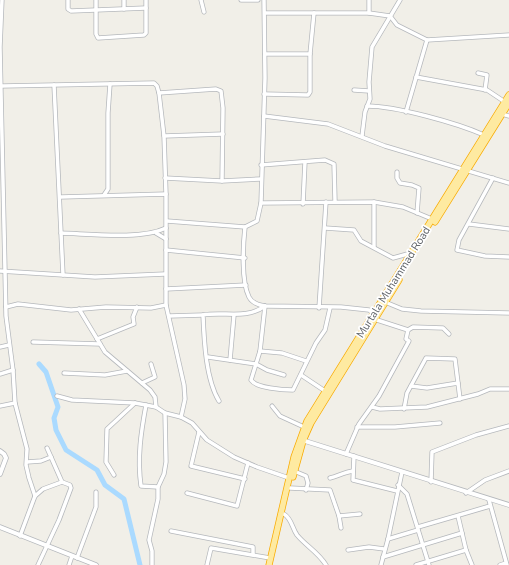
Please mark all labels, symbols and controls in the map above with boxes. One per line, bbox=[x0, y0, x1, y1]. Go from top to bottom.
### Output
street label: Murtala Muhammad Road bbox=[353, 224, 434, 341]

